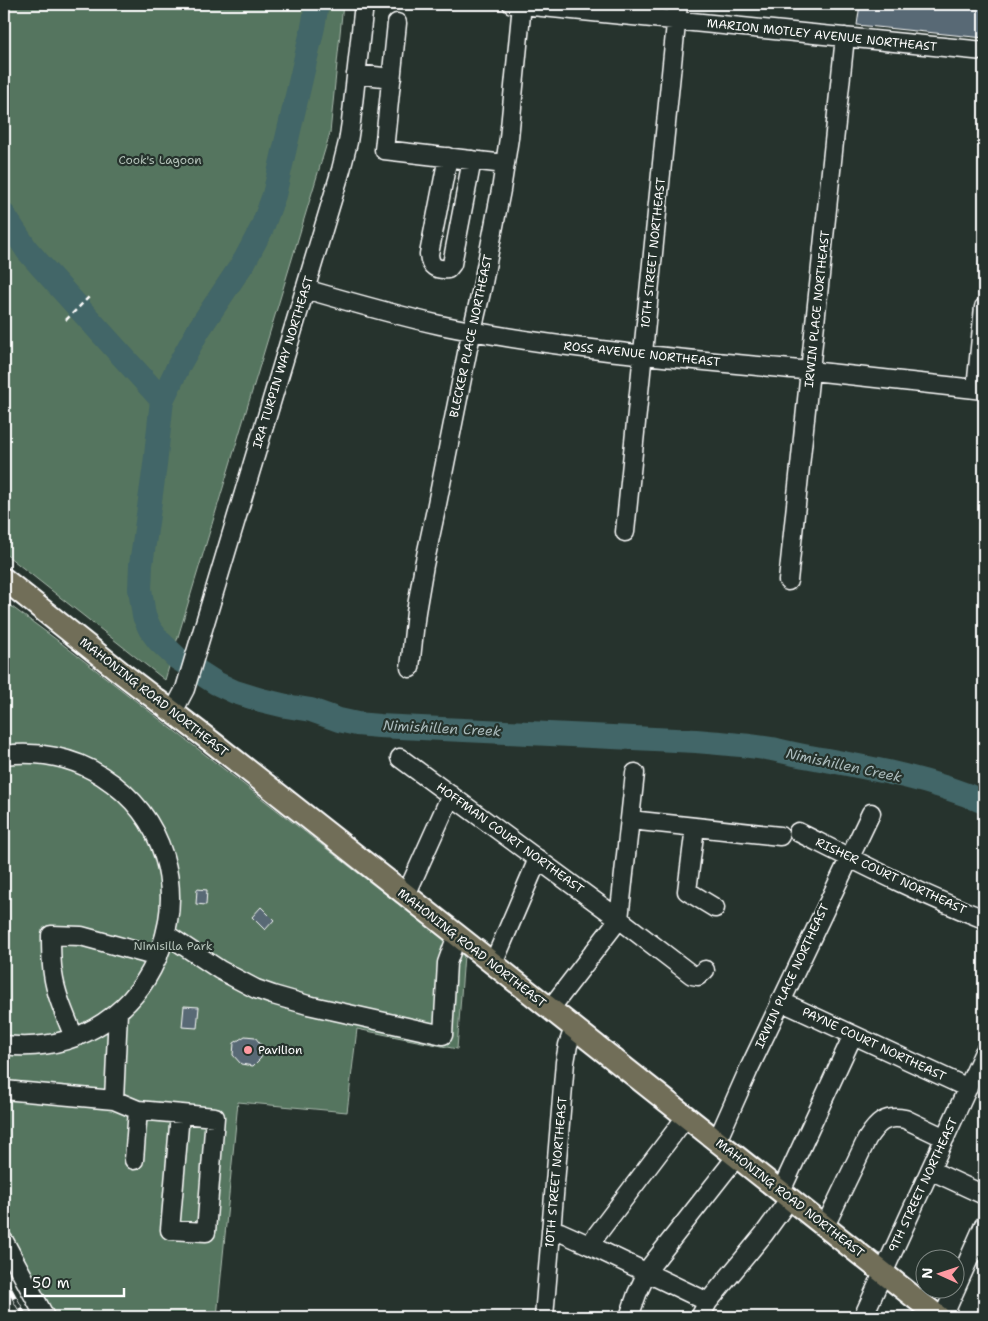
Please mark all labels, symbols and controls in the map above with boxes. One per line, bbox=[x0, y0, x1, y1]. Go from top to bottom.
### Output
street label: MARION MOTLEY AVENUE NORTHEAST bbox=[706, 15, 939, 55]
park label: Cook's Lagoon bbox=[118, 152, 202, 168]
street label: 10TH STREET NORTHEAST bbox=[637, 176, 669, 329]
street label: IRWIN PLACE NORTHEAST bbox=[801, 229, 833, 388]
street label: BLECKER PLACE NORTHEAST bbox=[446, 252, 496, 419]
street label: IRA TURPIN WAY NORTHEAST bbox=[249, 273, 317, 450]
street label: ROSS AVENUE NORTHEAST bbox=[563, 338, 722, 370]
street label: MAHONING ROAD NORTHEAST bbox=[77, 634, 232, 760]
water label: Nimishillen Creek bbox=[383, 716, 501, 740]
water label: Nimishillen Creek bbox=[784, 744, 904, 786]
street label: HOFFMAN COURT NORTHEAST bbox=[433, 779, 587, 897]
street label: RISHER COURT NORTHEAST bbox=[813, 834, 969, 918]
street label: MAHONING ROAD NORTHEAST bbox=[395, 885, 550, 1011]
street label: IRWIN PLACE NORTHEAST bbox=[751, 900, 833, 1051]
park label: Nimisilla Park bbox=[133, 938, 213, 954]
street label: PAYNE COURT NORTHEAST bbox=[799, 1004, 949, 1085]
place label: Pavilion bbox=[258, 1042, 302, 1058]
marker: Pavilion bbox=[242, 1044, 254, 1056]
street label: 10TH STREET NORTHEAST bbox=[541, 1095, 571, 1248]
street label: 9TH STREET NORTHEAST bbox=[885, 1114, 962, 1255]
street label: MAHONING ROAD NORTHEAST bbox=[713, 1135, 868, 1261]
north arrow bbox=[916, 1248, 966, 1298]
scale bar bbox=[25, 1266, 124, 1298]
text: N bbox=[918, 1267, 936, 1279]
text: 50 m bbox=[32, 1273, 70, 1293]

